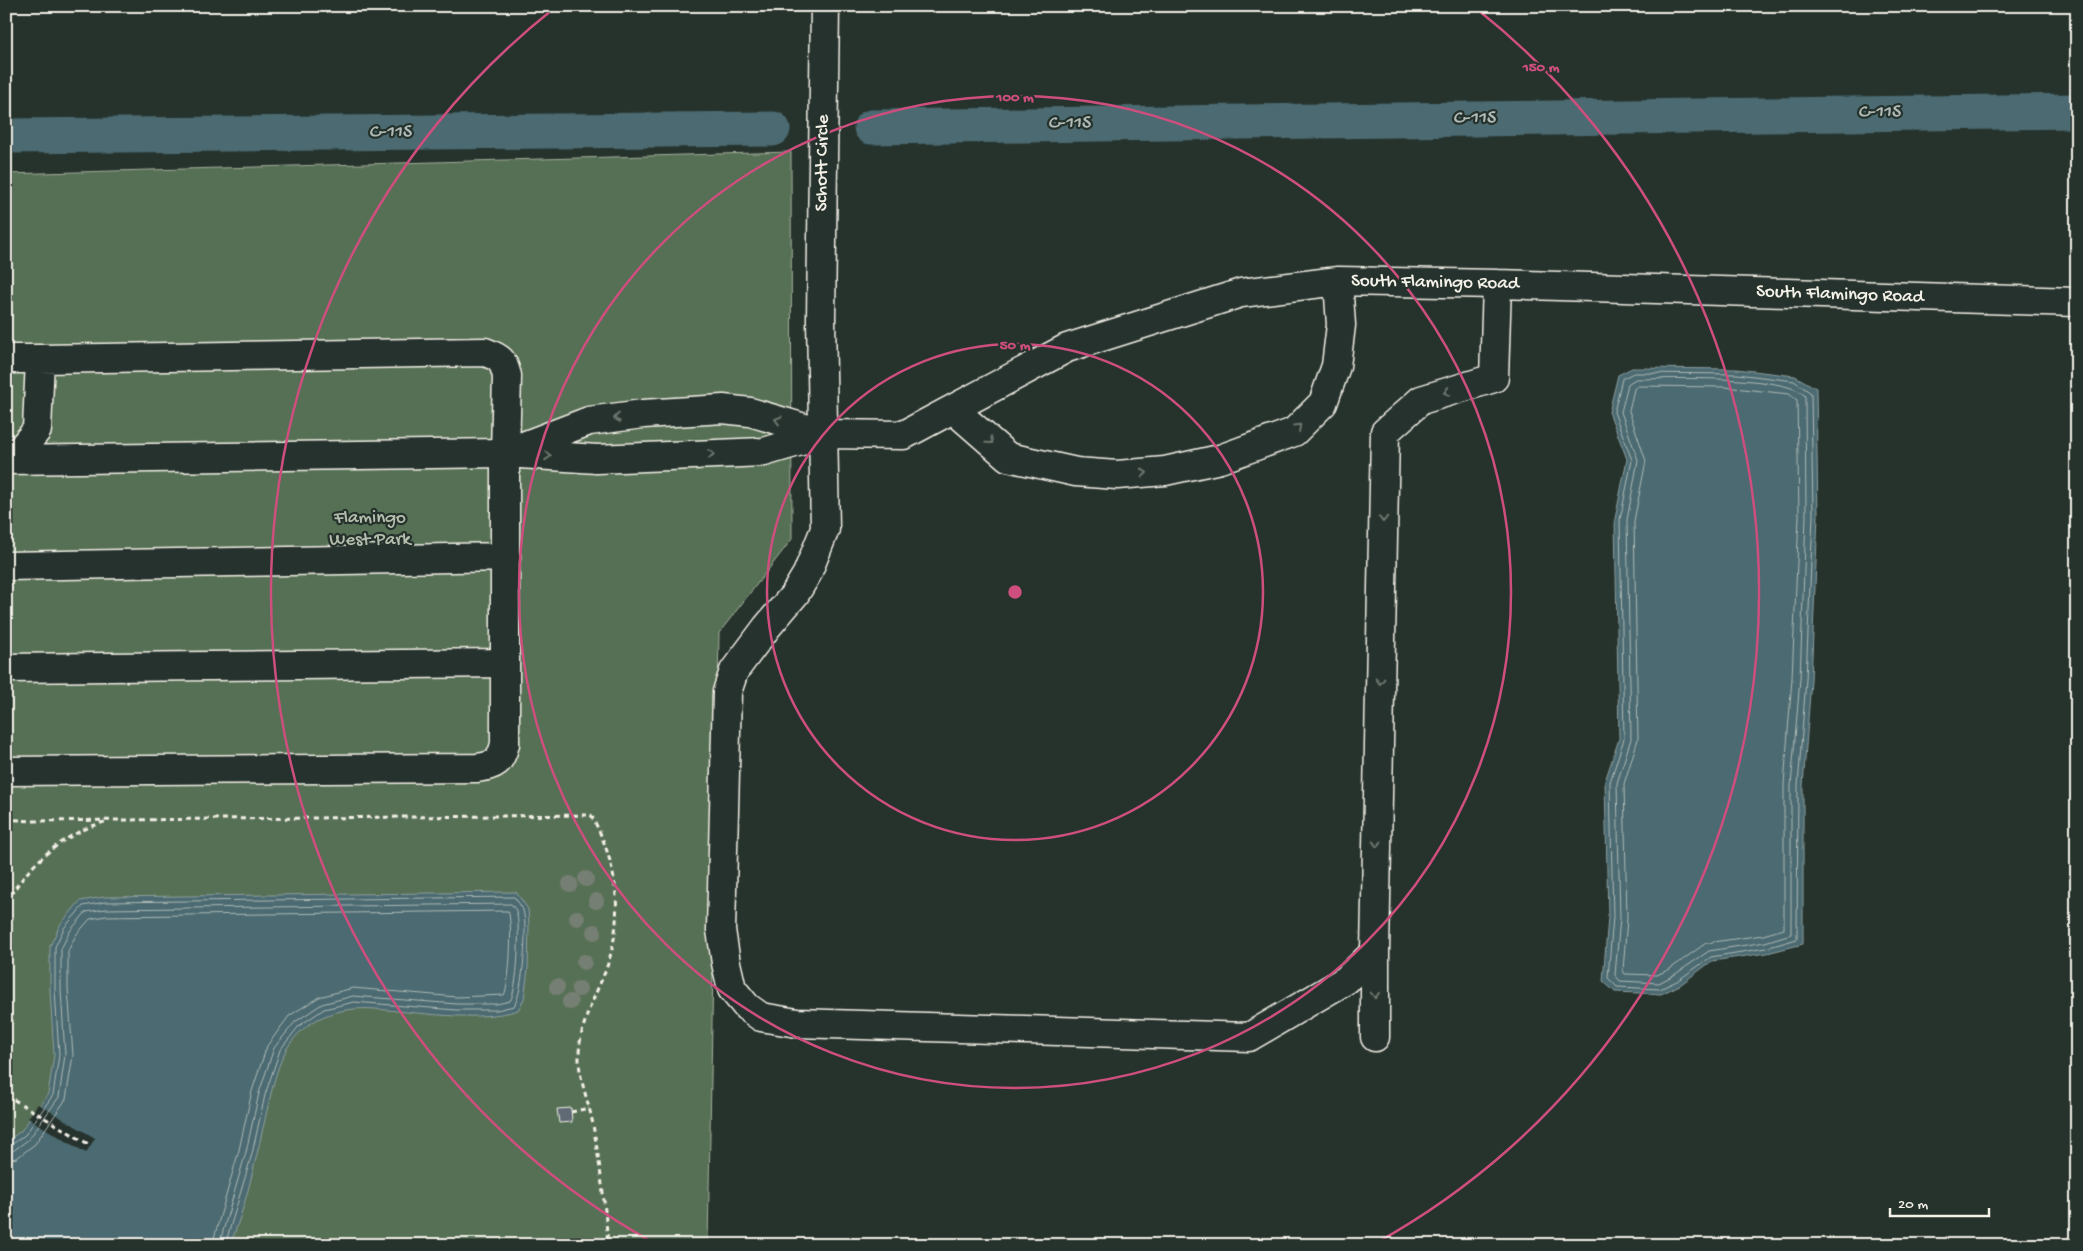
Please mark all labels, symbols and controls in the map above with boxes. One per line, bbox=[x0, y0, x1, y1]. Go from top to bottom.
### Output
text: 150 m bbox=[1522, 59, 1560, 77]
text: 100 m bbox=[995, 89, 1034, 107]
water label: C-11S bbox=[1858, 101, 1901, 125]
water label: C-11S bbox=[1453, 107, 1496, 131]
water label: C-11S bbox=[1048, 112, 1091, 136]
street label: Schott Circle bbox=[811, 114, 835, 212]
water label: C-11S bbox=[369, 121, 412, 145]
street label: South Flamingo Road bbox=[1351, 270, 1521, 296]
street label: South Flamingo Road bbox=[1756, 281, 1926, 309]
text: 50 m bbox=[1000, 337, 1031, 355]
one-way arrow bbox=[1443, 386, 1451, 397]
one-way arrow bbox=[613, 412, 621, 422]
one-way arrow bbox=[773, 415, 782, 426]
one-way arrow bbox=[1293, 424, 1302, 433]
one-way arrow bbox=[984, 435, 993, 444]
one-way arrow bbox=[708, 449, 715, 459]
one-way arrow bbox=[545, 450, 553, 461]
one-way arrow bbox=[1141, 467, 1149, 478]
park label: Flamingo West Park bbox=[329, 507, 412, 552]
one-way arrow bbox=[1378, 516, 1388, 523]
centre of rings bbox=[1006, 583, 1024, 601]
one-way arrow bbox=[1375, 678, 1385, 686]
one-way arrow bbox=[1372, 840, 1382, 848]
one-way arrow bbox=[1370, 991, 1380, 999]
scale bar bbox=[1890, 1186, 1989, 1218]
text: 20 m bbox=[1898, 1196, 1928, 1214]

